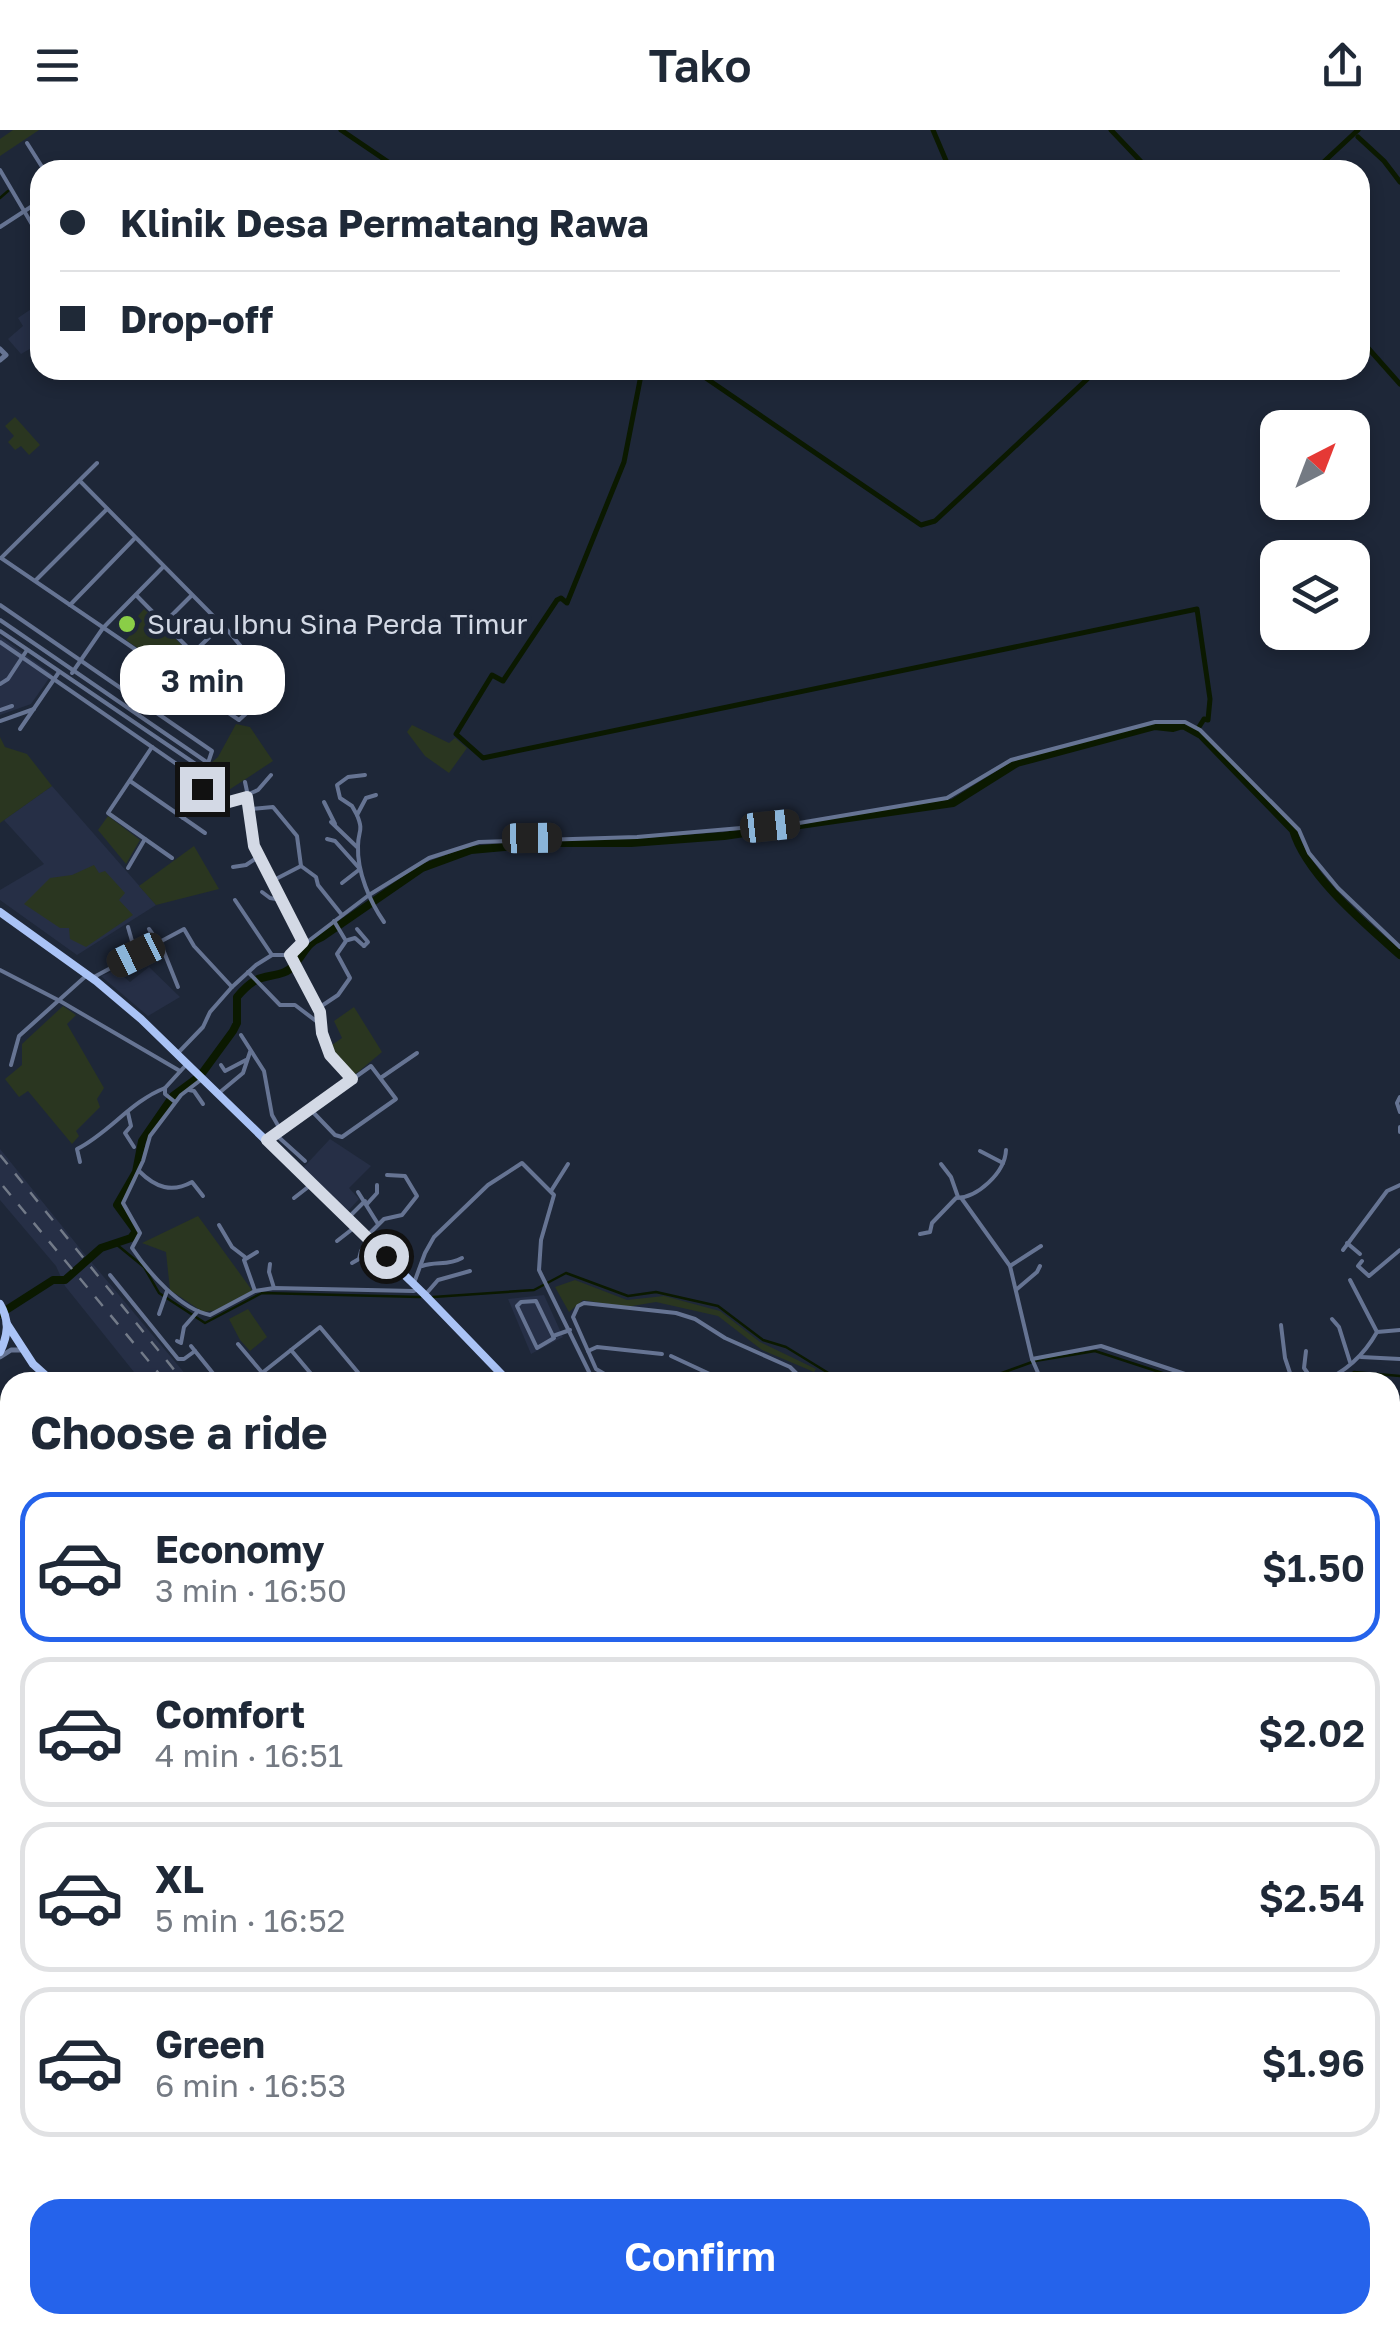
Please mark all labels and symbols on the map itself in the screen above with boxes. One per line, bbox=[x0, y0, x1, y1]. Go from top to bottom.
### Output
north arrow bbox=[1260, 410, 1370, 520]
place label: Surau Ibnu Sina Perda Timur bbox=[147, 607, 527, 640]
marker: Surau Ibnu Sina Perda Timur bbox=[116, 613, 138, 635]
callout: 3 min bbox=[120, 644, 284, 714]
route end bbox=[180, 767, 225, 812]
car bbox=[739, 808, 801, 844]
car bbox=[502, 822, 562, 854]
car bbox=[102, 928, 170, 982]
route start bbox=[364, 1234, 409, 1279]

